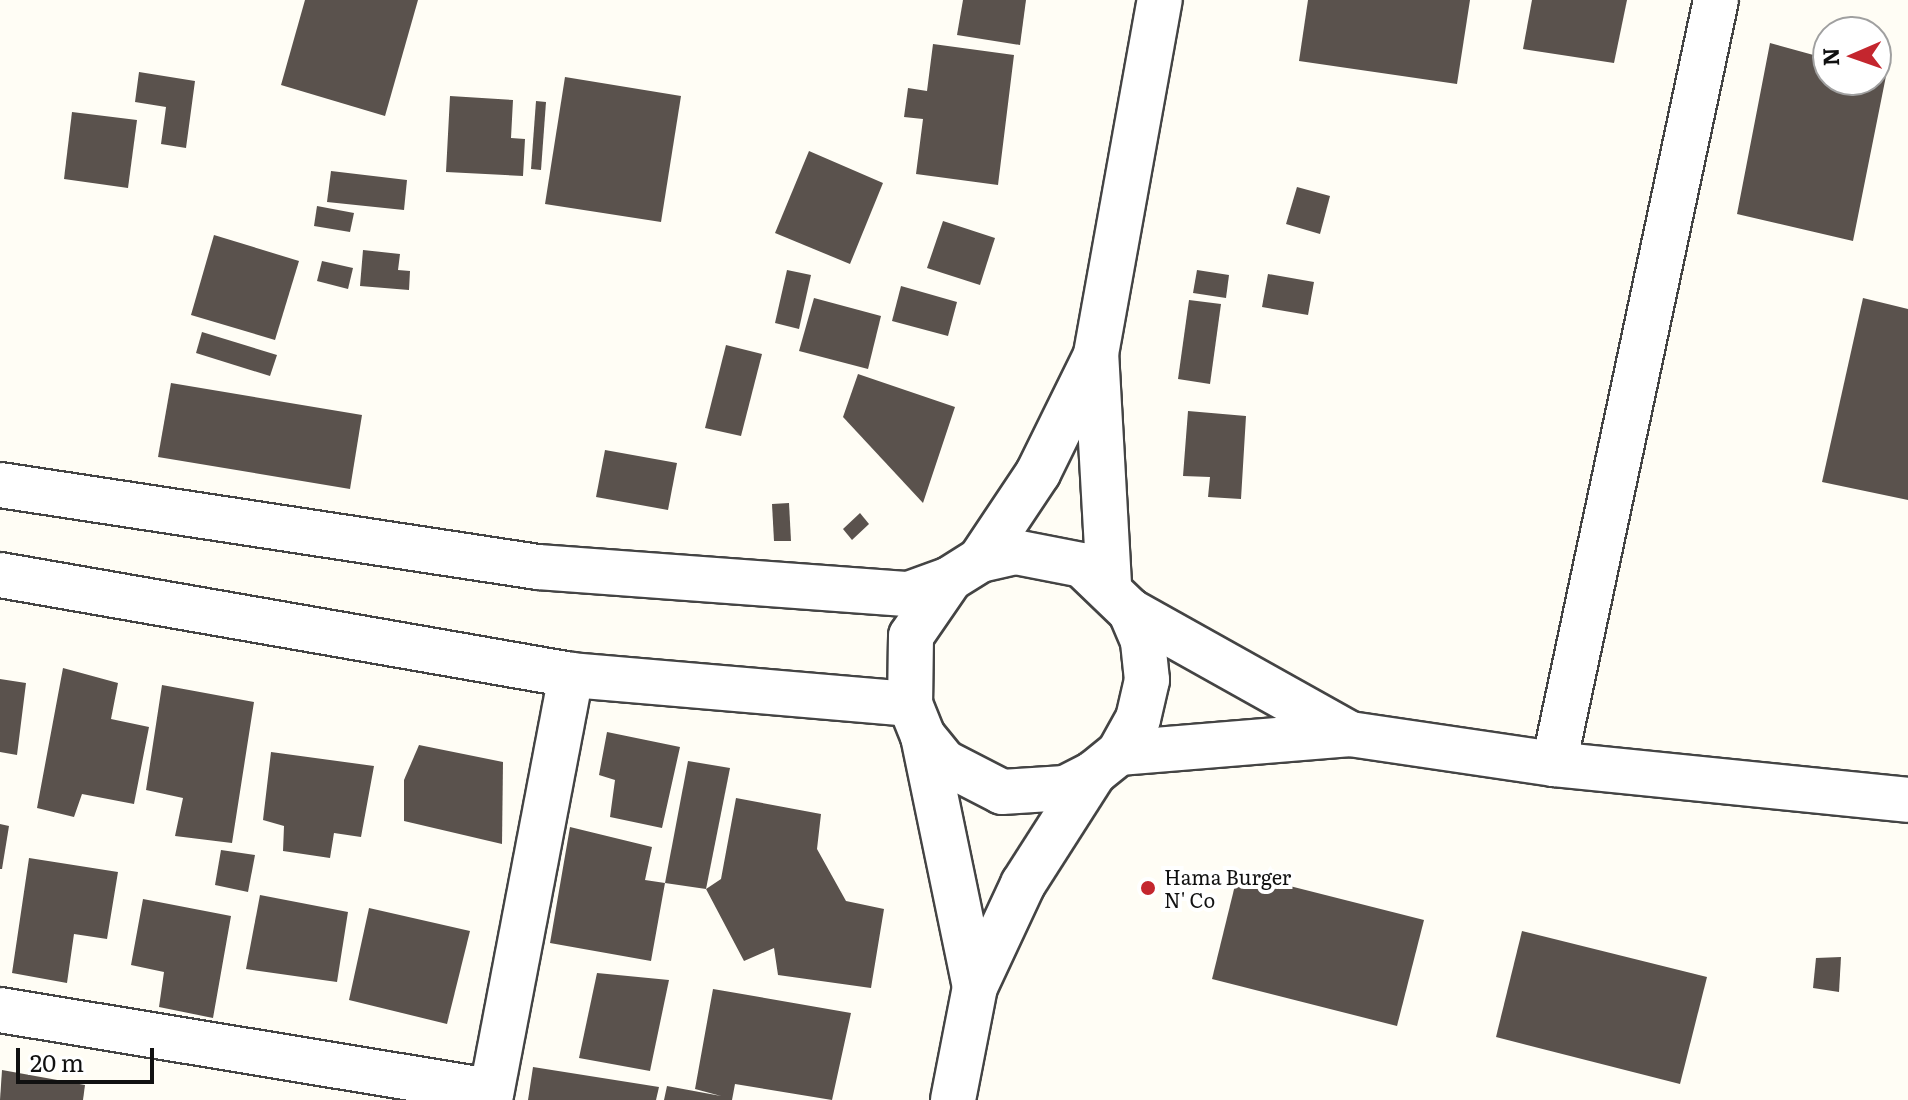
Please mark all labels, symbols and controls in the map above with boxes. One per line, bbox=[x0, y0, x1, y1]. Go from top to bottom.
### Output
north arrow bbox=[1812, 16, 1892, 96]
text: N bbox=[1813, 47, 1846, 67]
place label: Hama Burger N' Co bbox=[1164, 864, 1291, 911]
marker: Hama Burger N' Co bbox=[1139, 879, 1157, 897]
scale bar bbox=[20, 1032, 158, 1082]
text: 20 m bbox=[30, 1044, 84, 1079]

